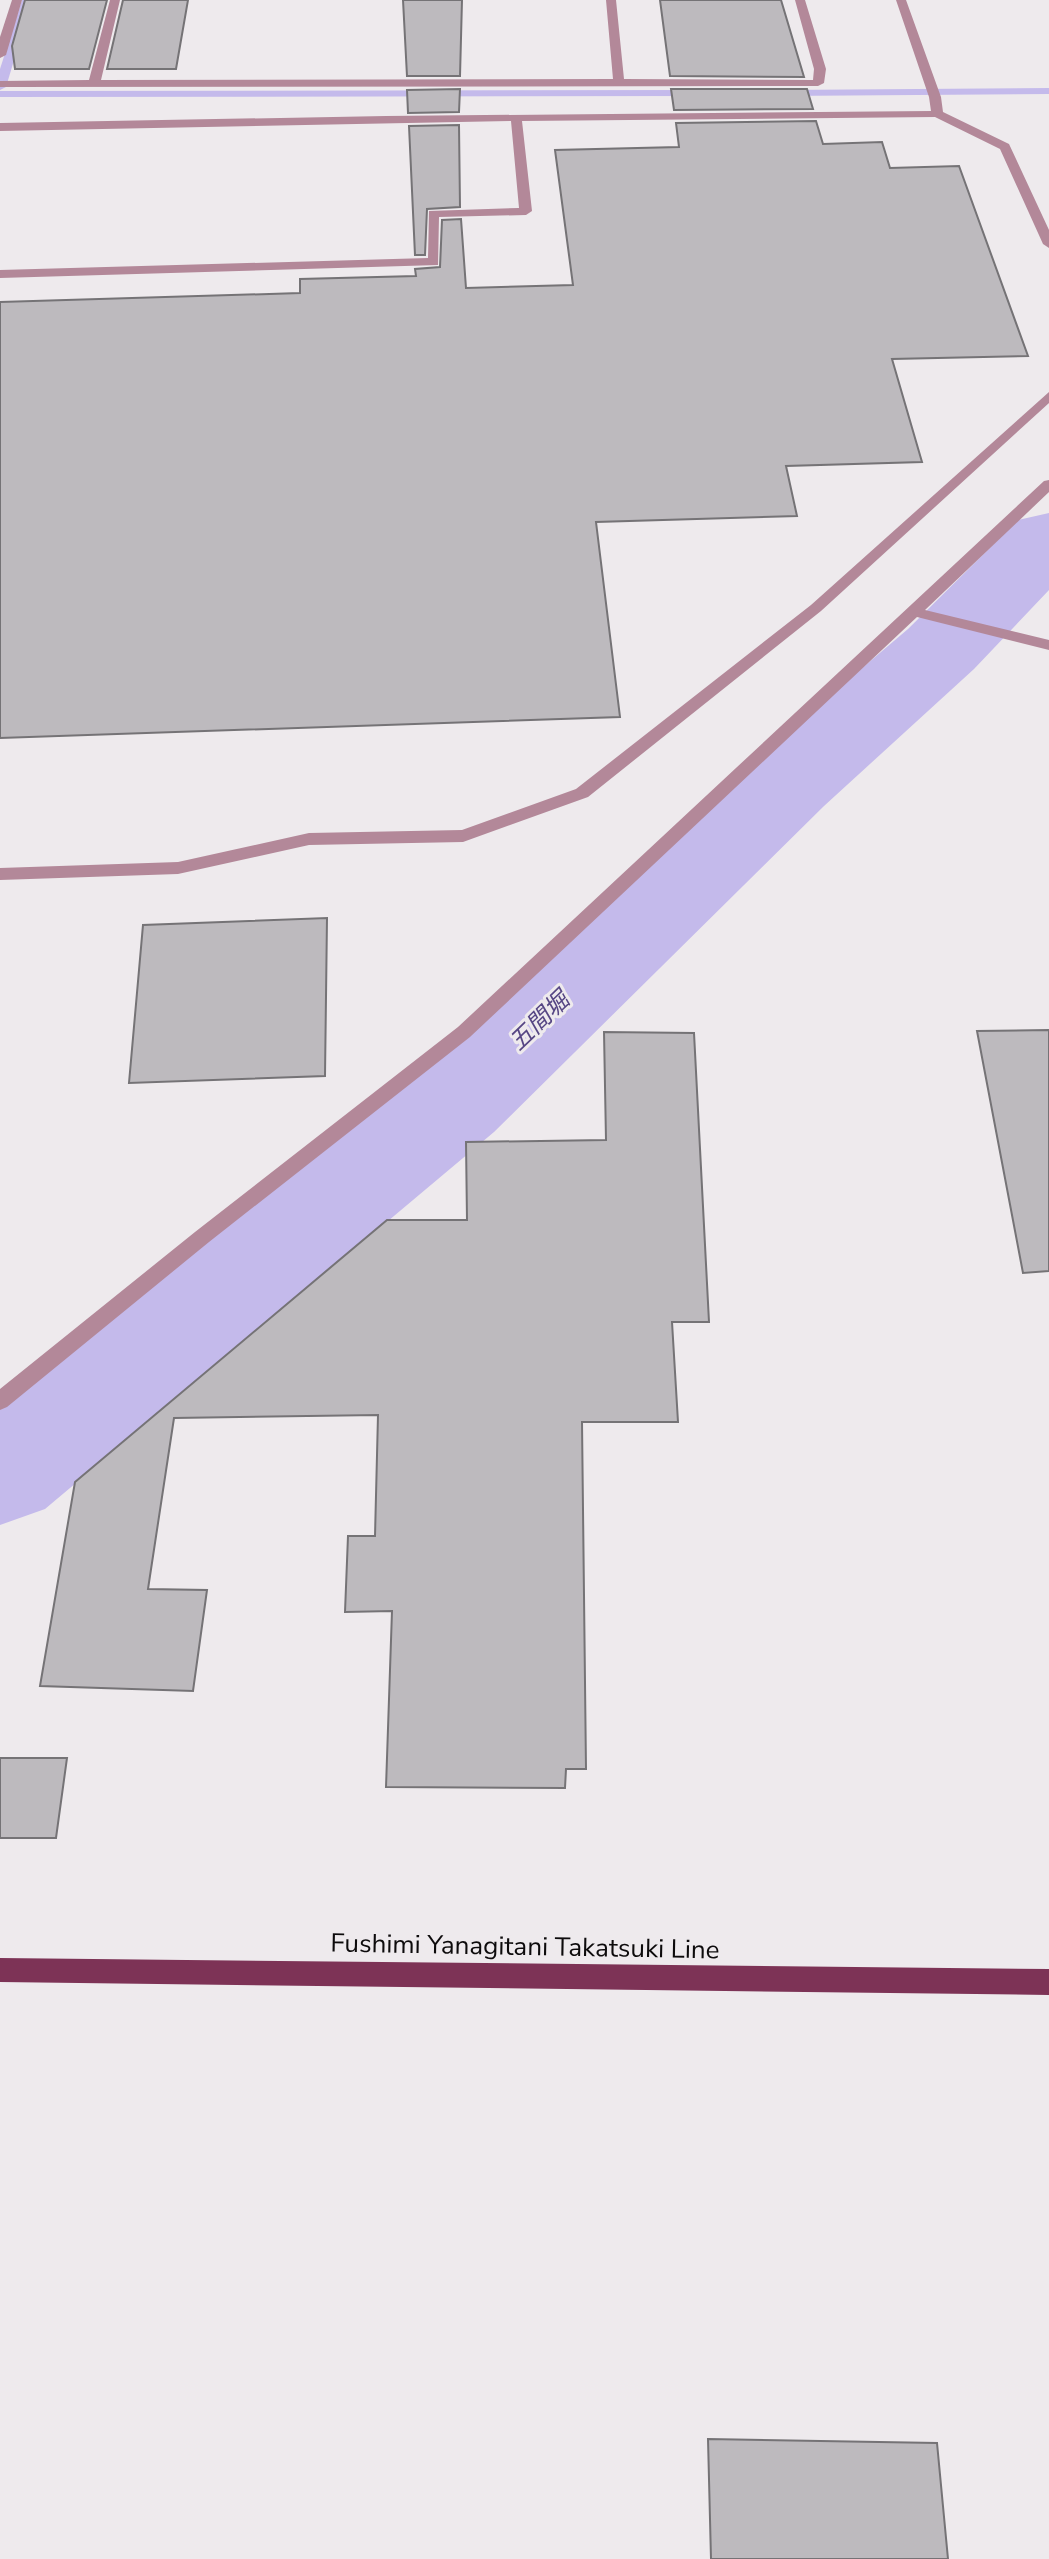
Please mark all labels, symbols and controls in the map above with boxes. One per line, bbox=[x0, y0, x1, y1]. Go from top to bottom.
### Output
water label: 五間堀 bbox=[502, 982, 579, 1058]
street label: Fushimi Yanagitani Takatsuki Line bbox=[330, 1926, 720, 1967]

